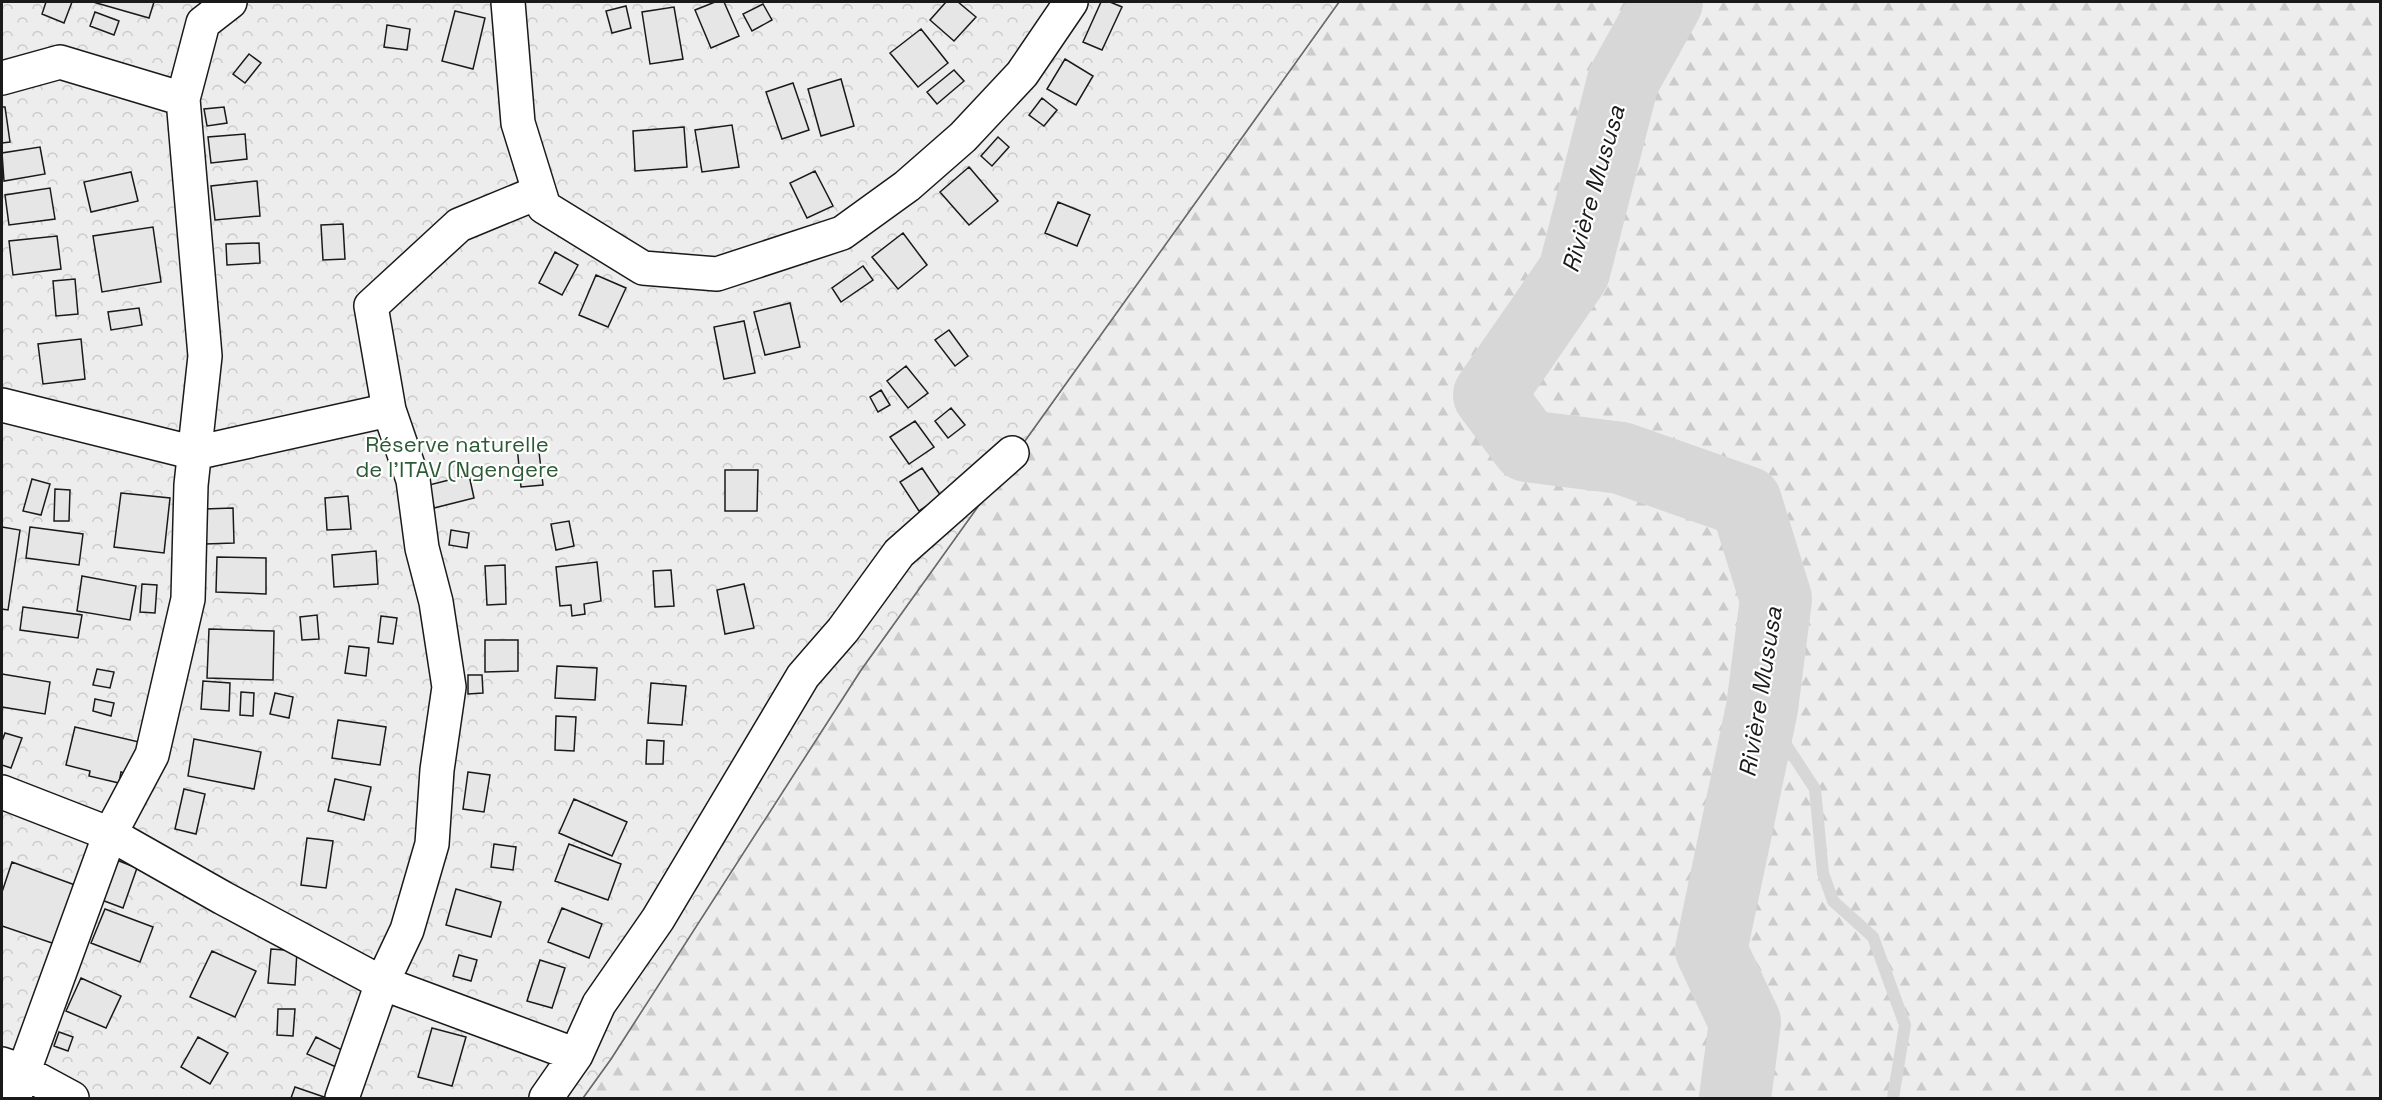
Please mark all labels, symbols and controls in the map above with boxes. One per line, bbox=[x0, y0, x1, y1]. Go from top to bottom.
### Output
water label: Rivière Mususa bbox=[1554, 102, 1632, 276]
park label: Réserve naturelle de l'ITAV (Ngengere bbox=[355, 430, 559, 483]
water label: Rivière Mususa bbox=[1731, 604, 1789, 779]

